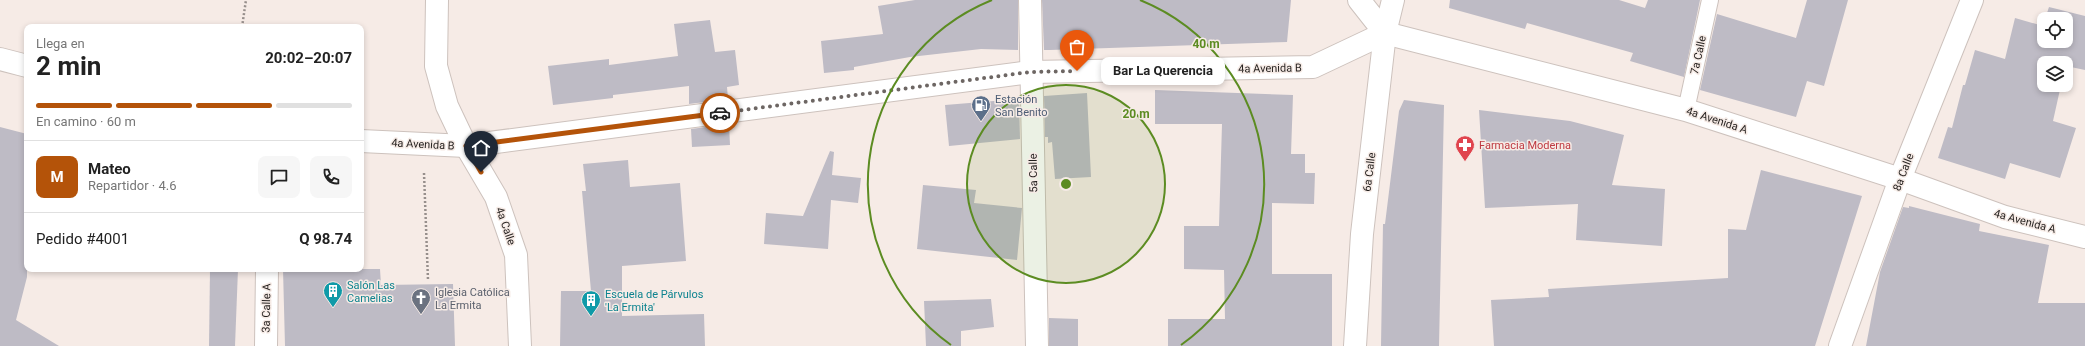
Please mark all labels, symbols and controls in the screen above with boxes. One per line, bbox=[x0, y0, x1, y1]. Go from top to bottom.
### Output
map controls bbox=[2037, 12, 2073, 92]
button: locate bbox=[2037, 12, 2073, 48]
pin bbox=[1060, 30, 1094, 71]
street label: 7a Calle bbox=[1688, 34, 1709, 76]
text: Llega en bbox=[36, 36, 85, 51]
icon: bag bbox=[1066, 36, 1088, 58]
text: 40 m bbox=[1192, 37, 1220, 51]
text: 20:02–20:07 bbox=[265, 49, 352, 67]
text: 2 min bbox=[36, 51, 101, 81]
button: layers bbox=[2037, 56, 2073, 92]
callout: Bar La Querencia bbox=[1101, 57, 1225, 85]
street label: 4a Avenida B bbox=[1238, 61, 1302, 76]
text: Bar La Querencia bbox=[1113, 63, 1213, 78]
courier bbox=[700, 93, 740, 133]
place label: Estación San Benito bbox=[995, 93, 1048, 119]
fuel station icon: Estación San Benito bbox=[970, 94, 992, 122]
icon: car bbox=[709, 102, 731, 124]
street label: 4a Avenida A bbox=[1685, 104, 1750, 137]
text: 20 m bbox=[1122, 107, 1150, 121]
text: En camino · 60 m bbox=[36, 114, 136, 129]
pin bbox=[464, 131, 498, 172]
pharmacy icon: Farmacia Moderna bbox=[1454, 134, 1476, 162]
street label: 4a Avenida B bbox=[391, 136, 455, 153]
icon: home bbox=[470, 137, 492, 159]
place label: Farmacia Moderna bbox=[1479, 139, 1571, 152]
street label: 8a Calle bbox=[1890, 151, 1917, 193]
street label: 6a Calle bbox=[1361, 152, 1378, 192]
street label: 5a Calle bbox=[1027, 153, 1040, 193]
button: chat bbox=[258, 156, 300, 198]
button: phone bbox=[310, 156, 352, 198]
text: Mateo bbox=[88, 160, 131, 178]
text: M bbox=[50, 168, 64, 186]
centre of rings bbox=[1059, 177, 1073, 191]
text: Repartidor · 4.6 bbox=[88, 178, 176, 193]
street label: 4a Calle bbox=[493, 205, 518, 247]
street label: 4a Avenida A bbox=[1992, 207, 2058, 236]
text: Pedido #4001 bbox=[36, 230, 129, 248]
text: Q 98.74 bbox=[299, 230, 352, 248]
place label: Salón Las Camelias bbox=[347, 279, 395, 305]
building icon: Salón Las Camelias bbox=[322, 280, 344, 308]
street label: 3a Calle A bbox=[260, 283, 273, 333]
place label: Iglesia Católica La Ermita bbox=[435, 286, 510, 312]
church icon: Iglesia Católica La Ermita bbox=[410, 287, 432, 315]
place label: Escuela de Párvulos 'La Ermita' bbox=[605, 288, 704, 314]
building icon: Escuela de Párvulos 'La Ermita' bbox=[580, 289, 602, 317]

